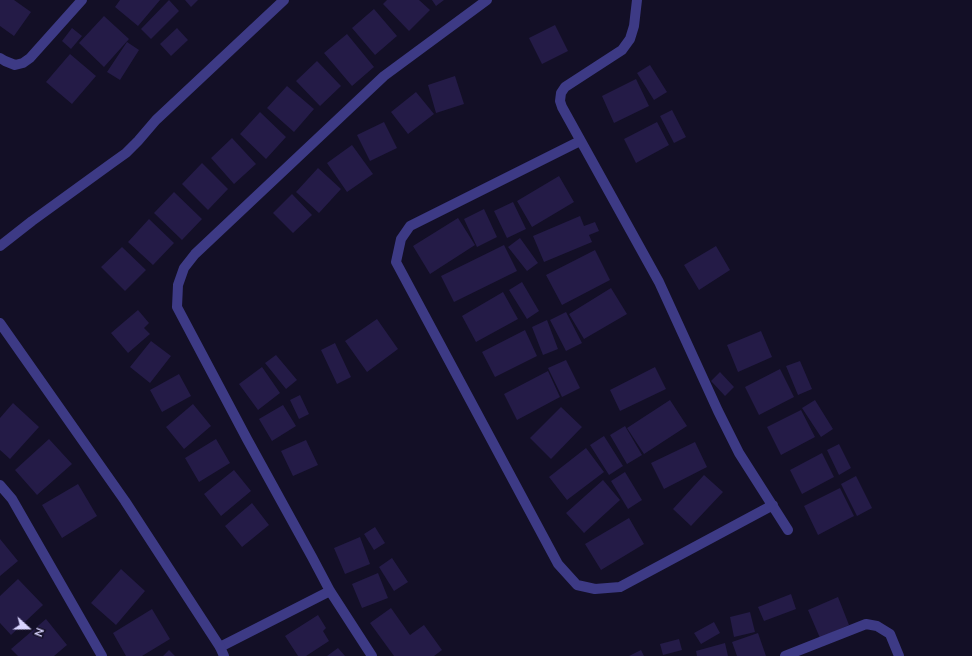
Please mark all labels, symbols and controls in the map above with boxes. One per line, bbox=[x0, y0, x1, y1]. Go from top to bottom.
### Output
north arrow bbox=[8, 608, 48, 648]
text: N bbox=[32, 626, 47, 639]

